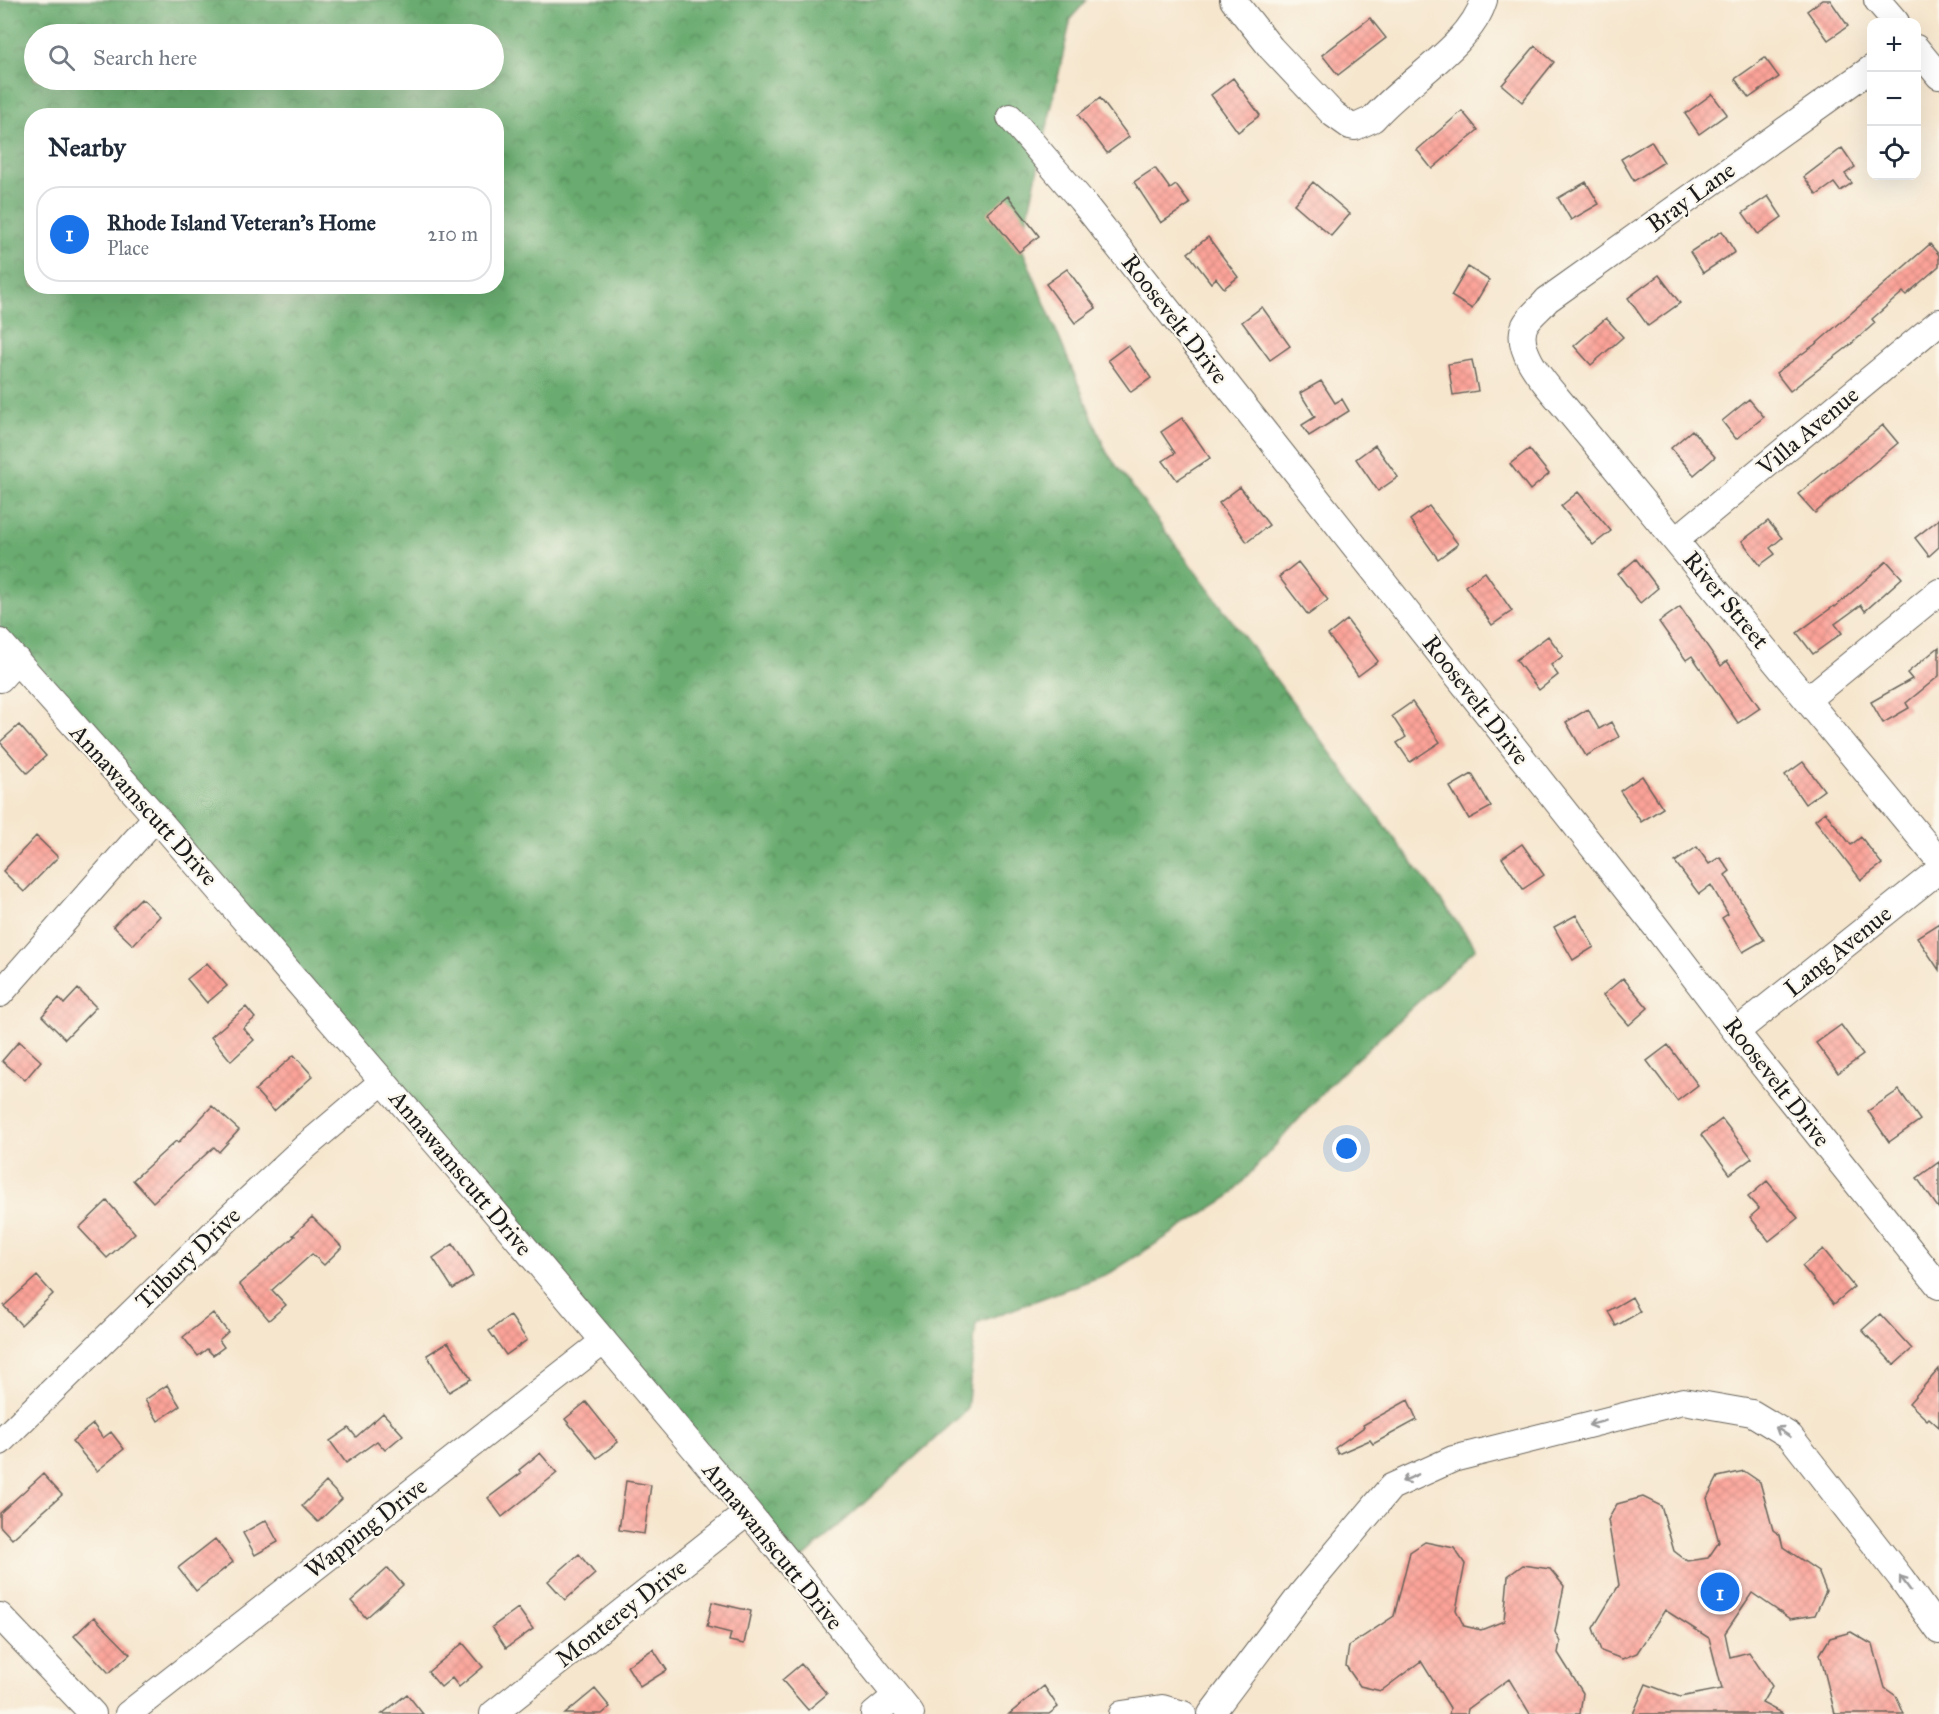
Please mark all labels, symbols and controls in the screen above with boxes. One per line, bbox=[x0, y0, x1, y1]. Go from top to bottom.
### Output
map controls bbox=[1867, 18, 1921, 180]
button: + bbox=[1867, 18, 1921, 72]
search box bbox=[24, 24, 504, 90]
icon: search bbox=[45, 41, 78, 74]
text: Search here bbox=[93, 44, 197, 71]
button: − bbox=[1867, 72, 1921, 126]
button: locate bbox=[1867, 126, 1921, 180]
text: Nearby bbox=[48, 131, 126, 163]
street label: Bray Lane bbox=[1641, 155, 1741, 239]
text: Rhode Island Veteran's Home bbox=[107, 209, 376, 236]
text: 1 bbox=[66, 222, 73, 246]
text: 210 m bbox=[428, 222, 478, 246]
text: Place bbox=[107, 236, 149, 260]
street label: Roosevelt Drive bbox=[1115, 248, 1235, 390]
street label: Villa Avenue bbox=[1750, 380, 1865, 483]
street label: River Street bbox=[1677, 545, 1776, 655]
street label: Roosevelt Drive bbox=[1416, 629, 1536, 771]
street label: Annawamscutt Drive bbox=[63, 717, 225, 892]
street label: Lang Avenue bbox=[1778, 899, 1898, 1003]
street label: Roosevelt Drive bbox=[1717, 1011, 1837, 1153]
street label: Annawamscutt Drive bbox=[382, 1083, 539, 1262]
your location bbox=[1332, 1134, 1361, 1163]
street label: Tilbury Drive bbox=[129, 1200, 247, 1316]
one-way arrow bbox=[1588, 1418, 1607, 1429]
one-way arrow bbox=[1775, 1426, 1792, 1438]
street label: Annawamscutt Drive bbox=[695, 1455, 850, 1636]
street label: Wapping Drive bbox=[299, 1471, 433, 1585]
one-way arrow bbox=[1402, 1473, 1420, 1485]
street label: Monterey Drive bbox=[549, 1552, 693, 1674]
pin: 1 bbox=[1700, 1570, 1740, 1614]
one-way arrow bbox=[1898, 1576, 1911, 1592]

